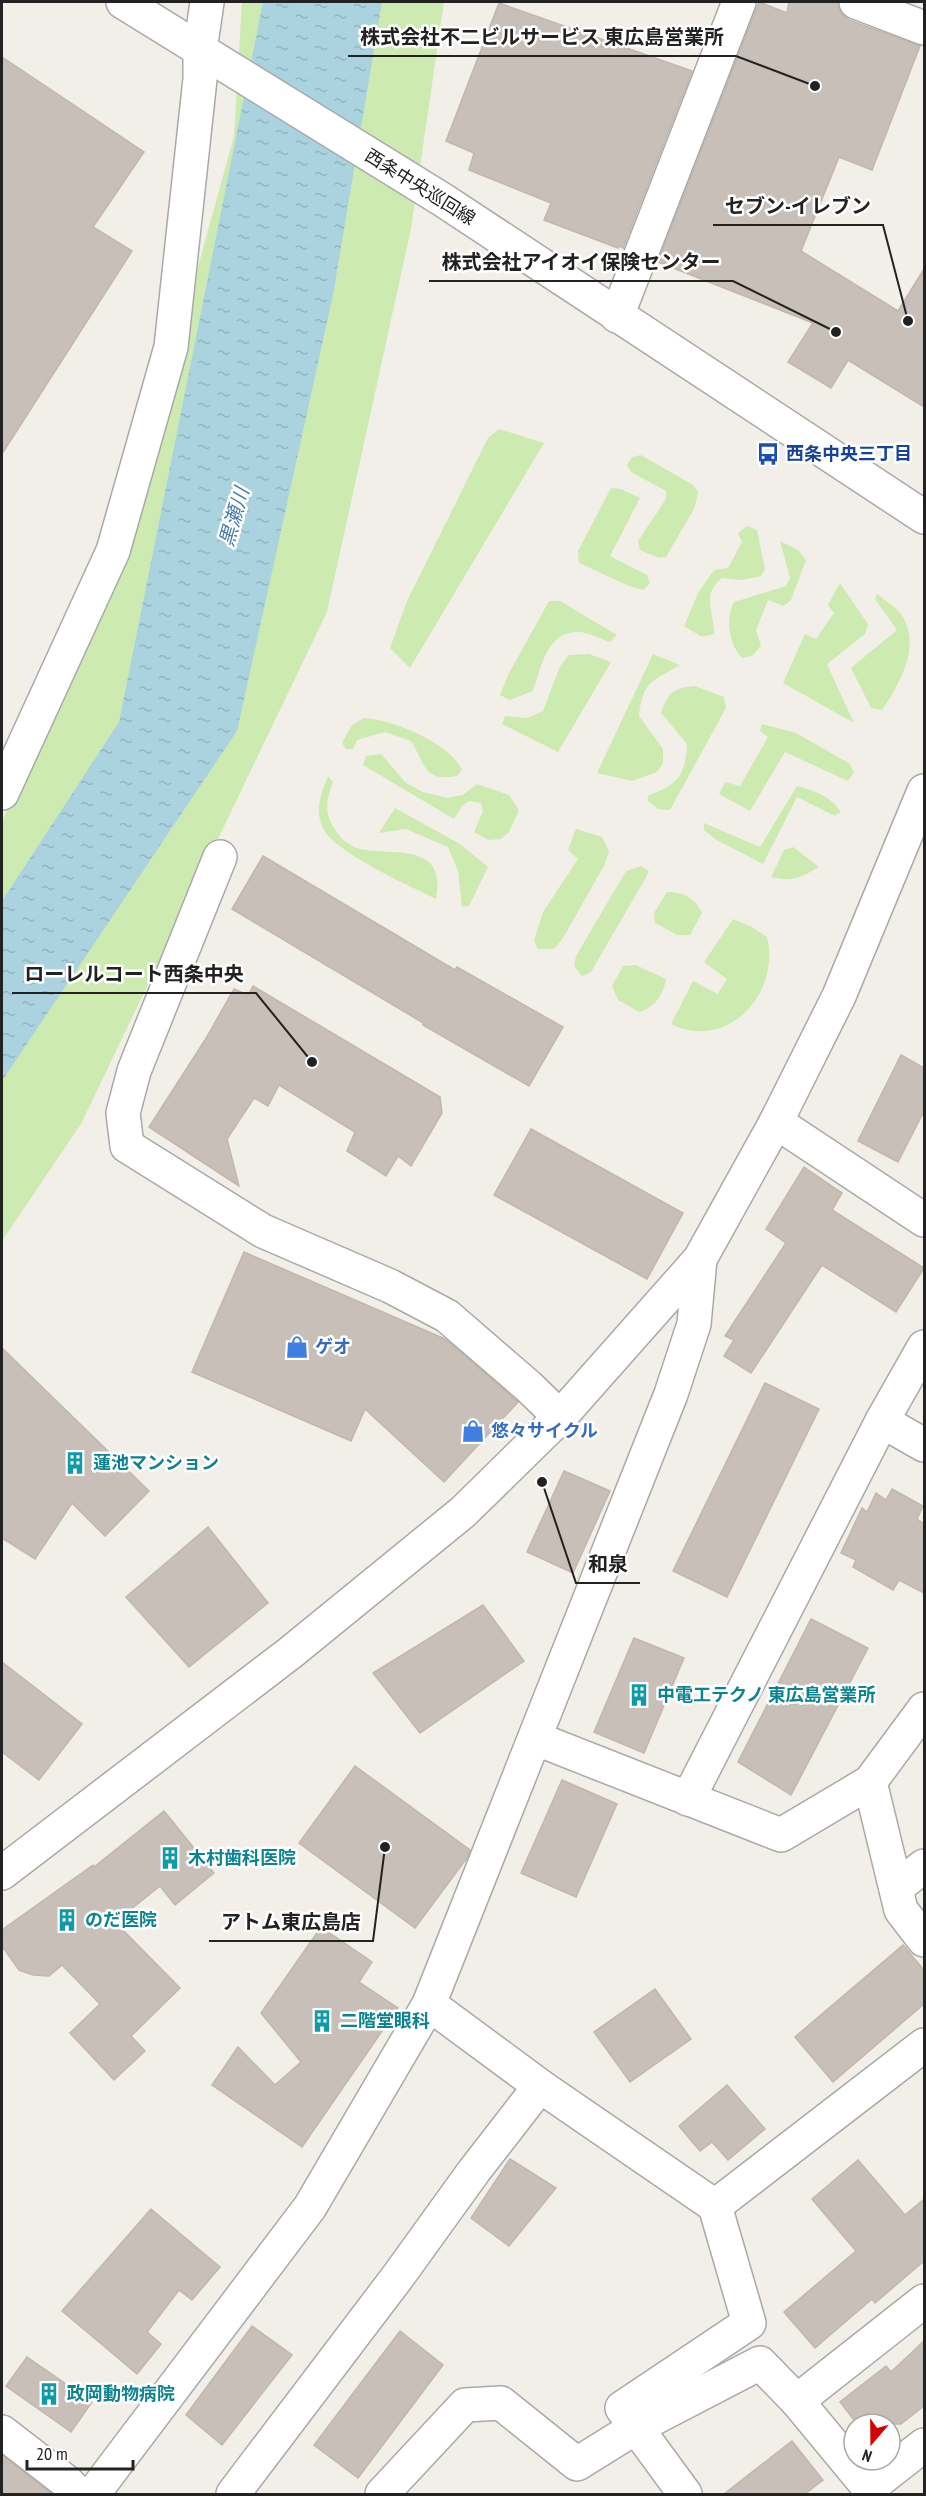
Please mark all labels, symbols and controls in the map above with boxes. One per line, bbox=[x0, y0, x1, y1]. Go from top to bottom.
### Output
callout: 株式会社不二ビルサービス 東広島営業所 bbox=[348, 18, 736, 56]
text: 株式会社不二ビルサービス 東広島営業所 bbox=[360, 24, 724, 50]
street label: 西条中央巡回線 bbox=[361, 143, 480, 230]
callout: セブン-イレブン bbox=[713, 187, 883, 225]
text: セブン-イレブン bbox=[725, 193, 871, 219]
callout: 株式会社アイオイ保険センター bbox=[429, 243, 733, 281]
text: 株式会社アイオイ保険センター bbox=[442, 249, 721, 275]
bus stop icon: 西条中央三丁目 bbox=[755, 441, 781, 467]
place label: 西条中央三丁目 bbox=[786, 442, 912, 465]
water label: 黒瀬川 bbox=[213, 483, 255, 549]
callout: ローレルコート西条中央 bbox=[12, 955, 256, 993]
text: ローレルコート西条中央 bbox=[24, 961, 244, 987]
shop icon: ゲオ bbox=[284, 1334, 310, 1360]
place label: ゲオ bbox=[315, 1335, 351, 1358]
shop icon: 悠々サイクル bbox=[460, 1418, 486, 1444]
place label: 悠々サイクル bbox=[491, 1419, 598, 1442]
building icon: 蓮池マンション bbox=[62, 1450, 88, 1476]
place label: 蓮池マンション bbox=[93, 1451, 219, 1474]
callout: 和泉 bbox=[576, 1545, 640, 1583]
text: 和泉 bbox=[588, 1551, 628, 1577]
building icon: 中電工テクノ 東広島営業所 bbox=[626, 1682, 652, 1708]
place label: 中電工テクノ 東広島営業所 bbox=[657, 1683, 876, 1706]
building icon: 木村歯科医院 bbox=[157, 1845, 183, 1871]
place label: 木村歯科医院 bbox=[188, 1846, 296, 1869]
callout: アトム東広島店 bbox=[209, 1903, 373, 1941]
building icon: のだ医院 bbox=[54, 1907, 80, 1933]
place label: のだ医院 bbox=[85, 1908, 157, 1931]
text: アトム東広島店 bbox=[221, 1909, 361, 1935]
building icon: 二階堂眼科 bbox=[309, 2008, 335, 2034]
place label: 二階堂眼科 bbox=[340, 2009, 430, 2032]
building icon: 政岡動物病院 bbox=[36, 2381, 62, 2407]
place label: 政岡動物病院 bbox=[67, 2382, 175, 2405]
north arrow bbox=[842, 2412, 902, 2472]
scale bar bbox=[27, 2433, 134, 2471]
text: 20 m bbox=[36, 2442, 68, 2465]
text: N bbox=[859, 2445, 874, 2467]

